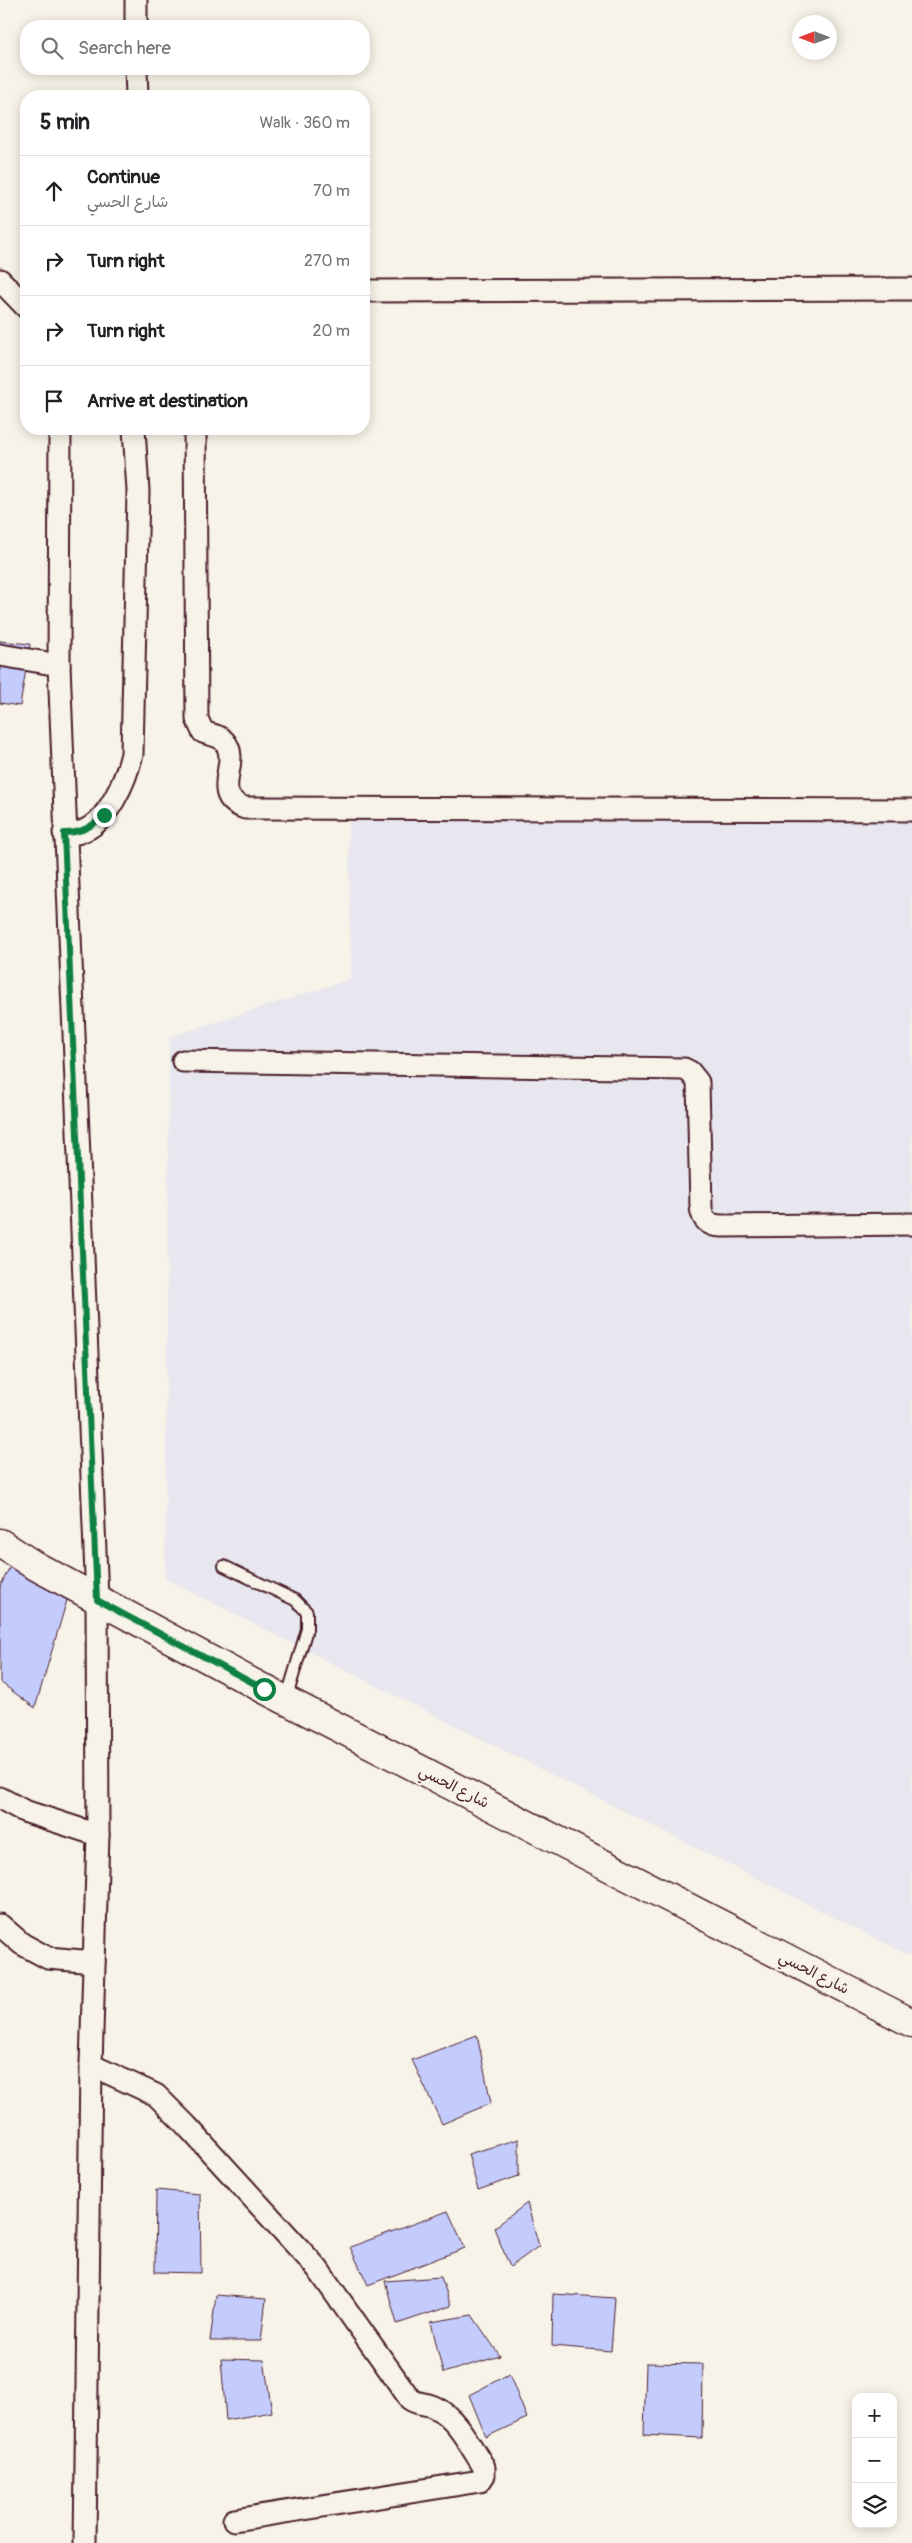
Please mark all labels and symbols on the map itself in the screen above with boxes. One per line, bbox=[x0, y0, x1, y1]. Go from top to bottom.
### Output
north arrow bbox=[792, 15, 837, 60]
route end bbox=[93, 804, 116, 827]
route start bbox=[253, 1678, 276, 1701]
street label: شارع الحسي bbox=[414, 1761, 492, 1815]
street label: شارع الحسي bbox=[774, 1947, 852, 2001]

